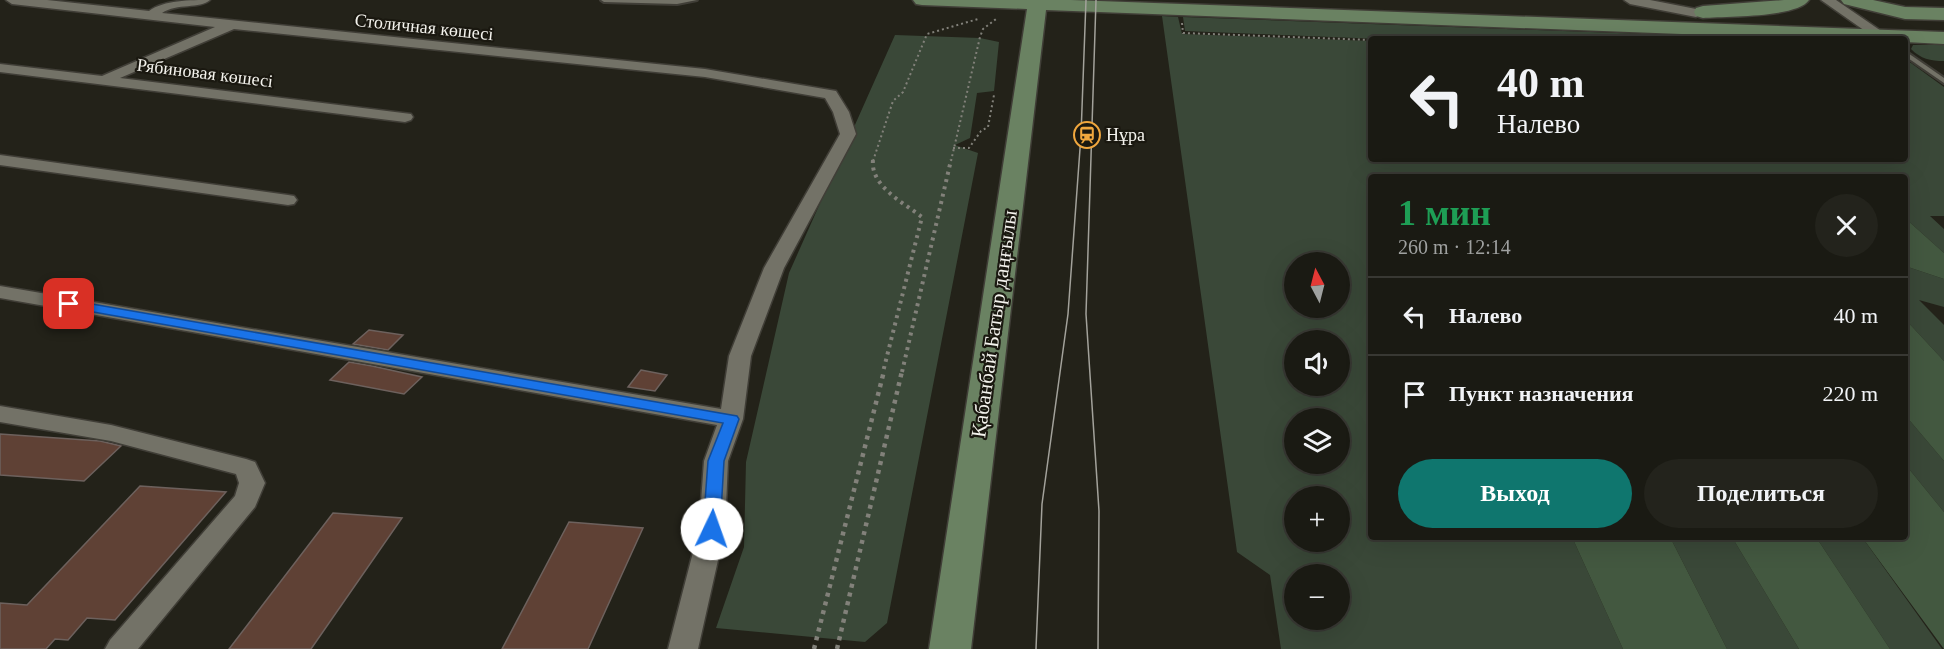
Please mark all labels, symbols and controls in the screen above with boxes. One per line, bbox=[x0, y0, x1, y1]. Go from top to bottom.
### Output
street label: Столичная көшесі bbox=[354, 10, 494, 44]
street label: Рябиновая көшесі bbox=[136, 55, 274, 91]
icon: left bbox=[1398, 60, 1476, 138]
text: 40 m bbox=[1497, 60, 1585, 106]
text: Налево bbox=[1497, 109, 1580, 139]
station icon: Нұра bbox=[1072, 120, 1102, 150]
place label: Нұра bbox=[1106, 125, 1145, 145]
text: 1 мин bbox=[1398, 193, 1491, 233]
button: close bbox=[1815, 194, 1878, 257]
street label: Қабанбай Батыр даңғылы bbox=[966, 209, 1022, 439]
text: 260 m · 12:14 bbox=[1398, 236, 1511, 258]
north arrow bbox=[1284, 252, 1350, 318]
map controls bbox=[1284, 252, 1350, 630]
pin bbox=[43, 278, 94, 329]
icon: arrive bbox=[52, 287, 85, 320]
icon: left bbox=[1398, 300, 1431, 333]
text: Налево bbox=[1449, 303, 1522, 328]
text: 40 m bbox=[1833, 303, 1878, 328]
button: sound bbox=[1284, 330, 1350, 396]
icon: arrive bbox=[1398, 378, 1431, 411]
text: Пункт назначения bbox=[1449, 381, 1634, 406]
text: 220 m bbox=[1822, 381, 1878, 406]
button: layers bbox=[1284, 408, 1350, 474]
button: Выход bbox=[1398, 459, 1632, 528]
button: Поделиться bbox=[1644, 459, 1878, 528]
button: + bbox=[1284, 486, 1350, 552]
position arrow bbox=[680, 497, 744, 561]
button: − bbox=[1284, 564, 1350, 630]

